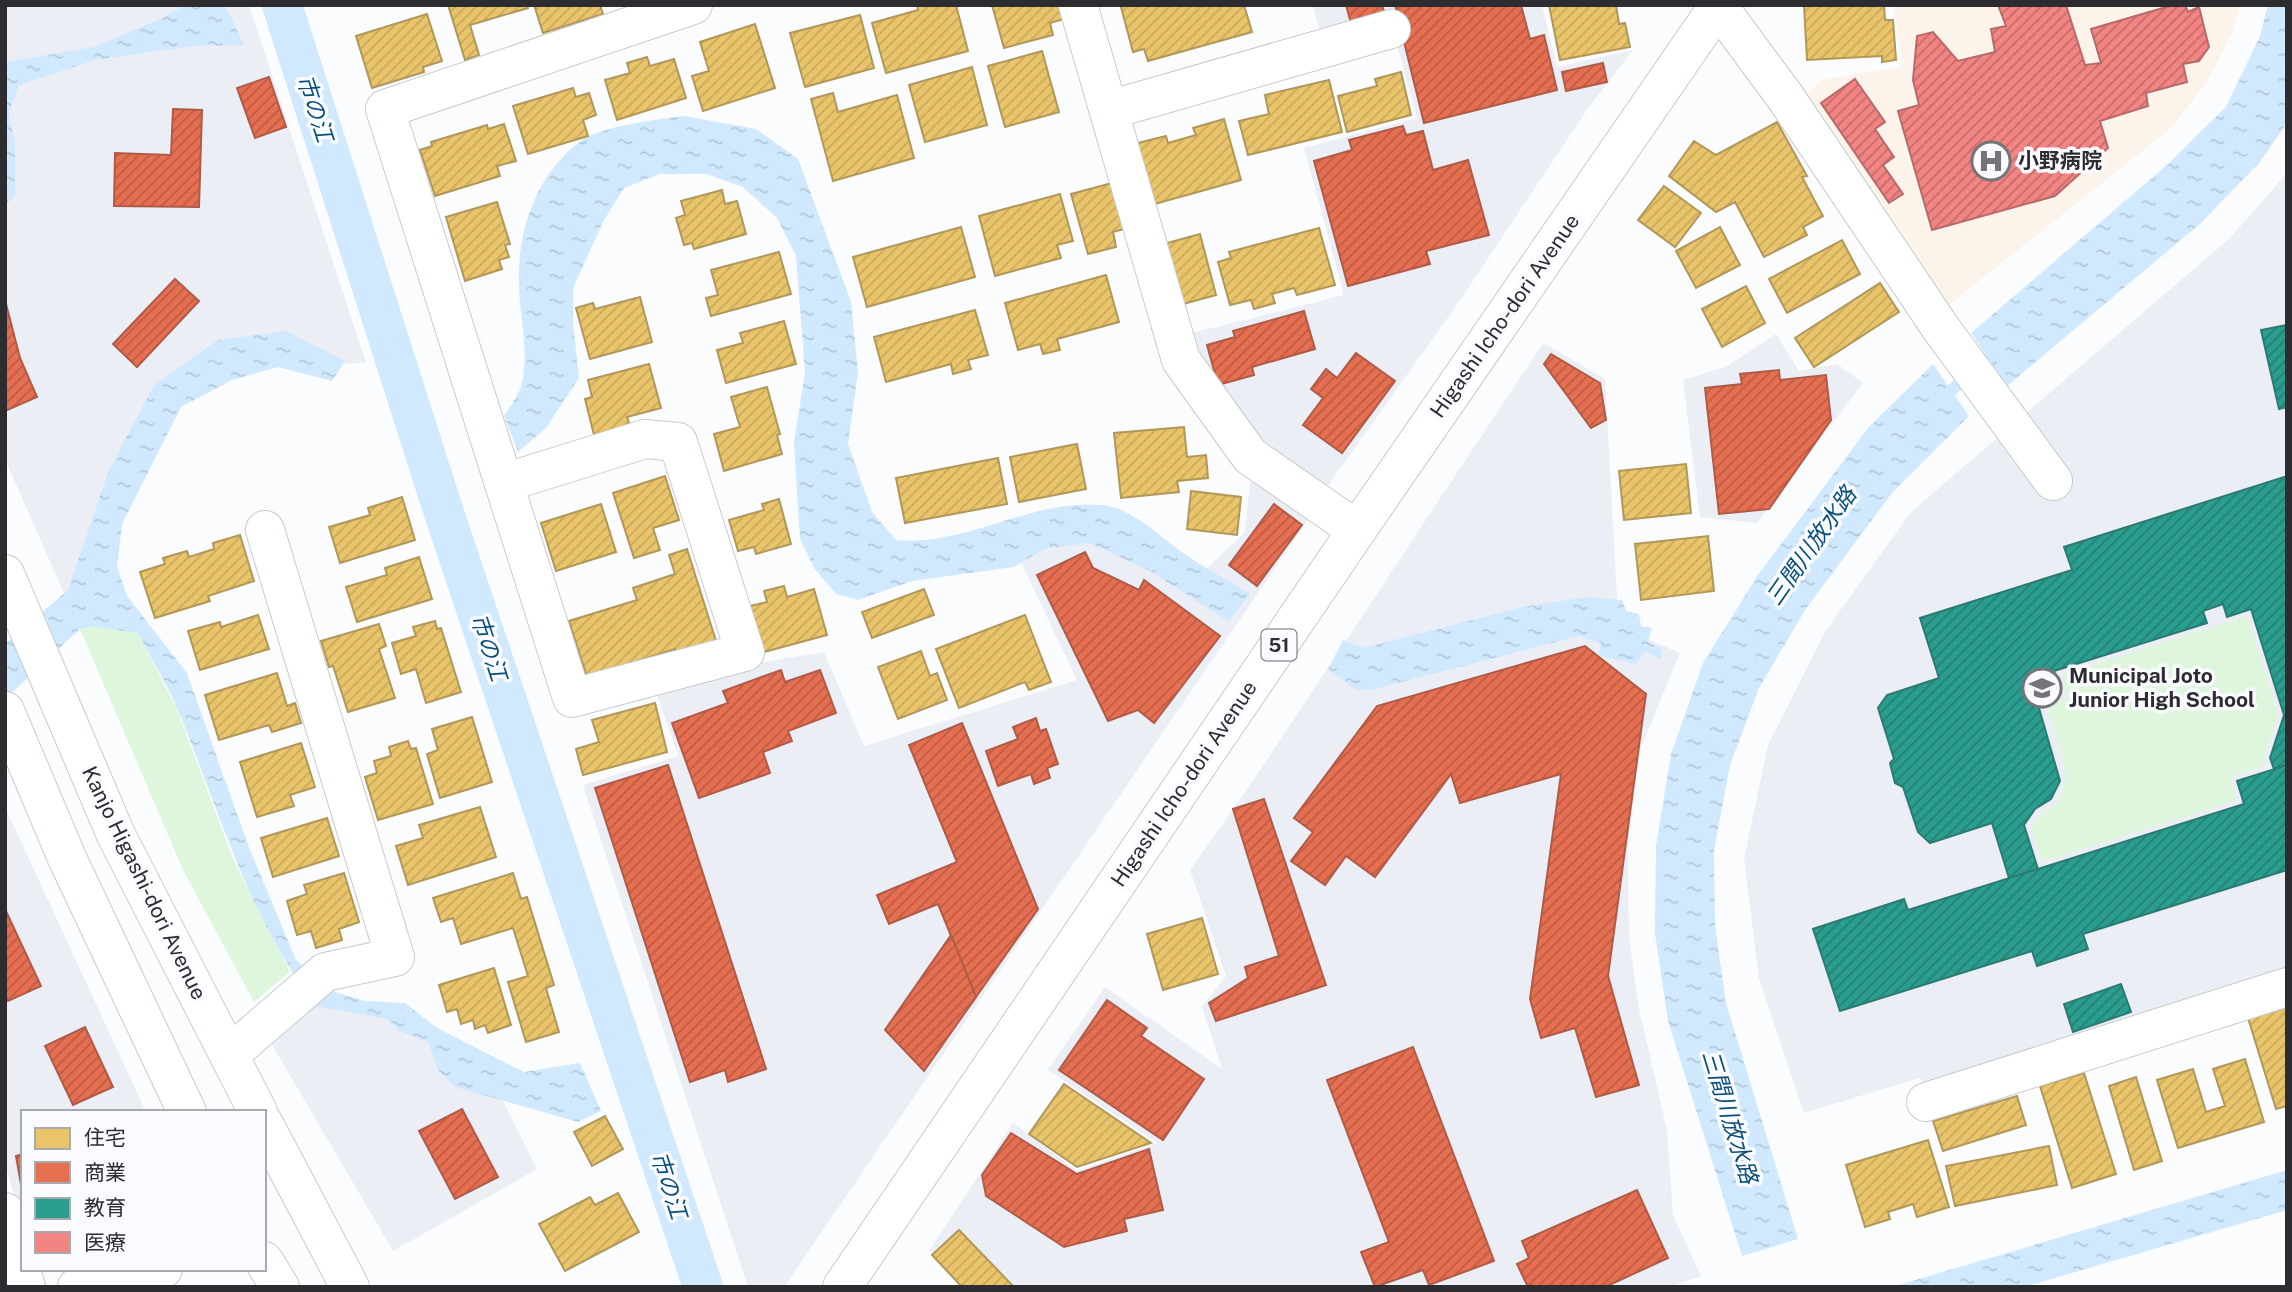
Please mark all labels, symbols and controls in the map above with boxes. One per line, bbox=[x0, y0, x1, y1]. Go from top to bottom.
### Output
water label: 市の江 bbox=[292, 71, 340, 148]
hospital icon: 小野病院 bbox=[1970, 140, 2012, 182]
place label: 小野病院 bbox=[2018, 148, 2102, 173]
street label: Higashi Icho-dori Avenue bbox=[1425, 209, 1584, 422]
water label: 三間川放水路 bbox=[1760, 480, 1862, 610]
water label: 市の江 bbox=[466, 610, 514, 687]
road number: 51 bbox=[1262, 630, 1296, 660]
place label: Municipal Joto Junior High School bbox=[2069, 663, 2255, 712]
school or university icon: Municipal Joto Junior High School bbox=[2021, 667, 2063, 709]
street label: Higashi Icho-dori Avenue bbox=[1105, 676, 1262, 891]
street label: Kanjo Higashi-dori Avenue bbox=[77, 762, 212, 1004]
water label: 三間川放水路 bbox=[1697, 1047, 1764, 1189]
legend bbox=[21, 1110, 266, 1271]
text: 住宅 bbox=[84, 1125, 126, 1150]
water label: 市の江 bbox=[646, 1148, 694, 1225]
text: 商業 bbox=[84, 1160, 126, 1185]
text: 教育 bbox=[84, 1195, 126, 1220]
text: 医療 bbox=[84, 1230, 126, 1255]

